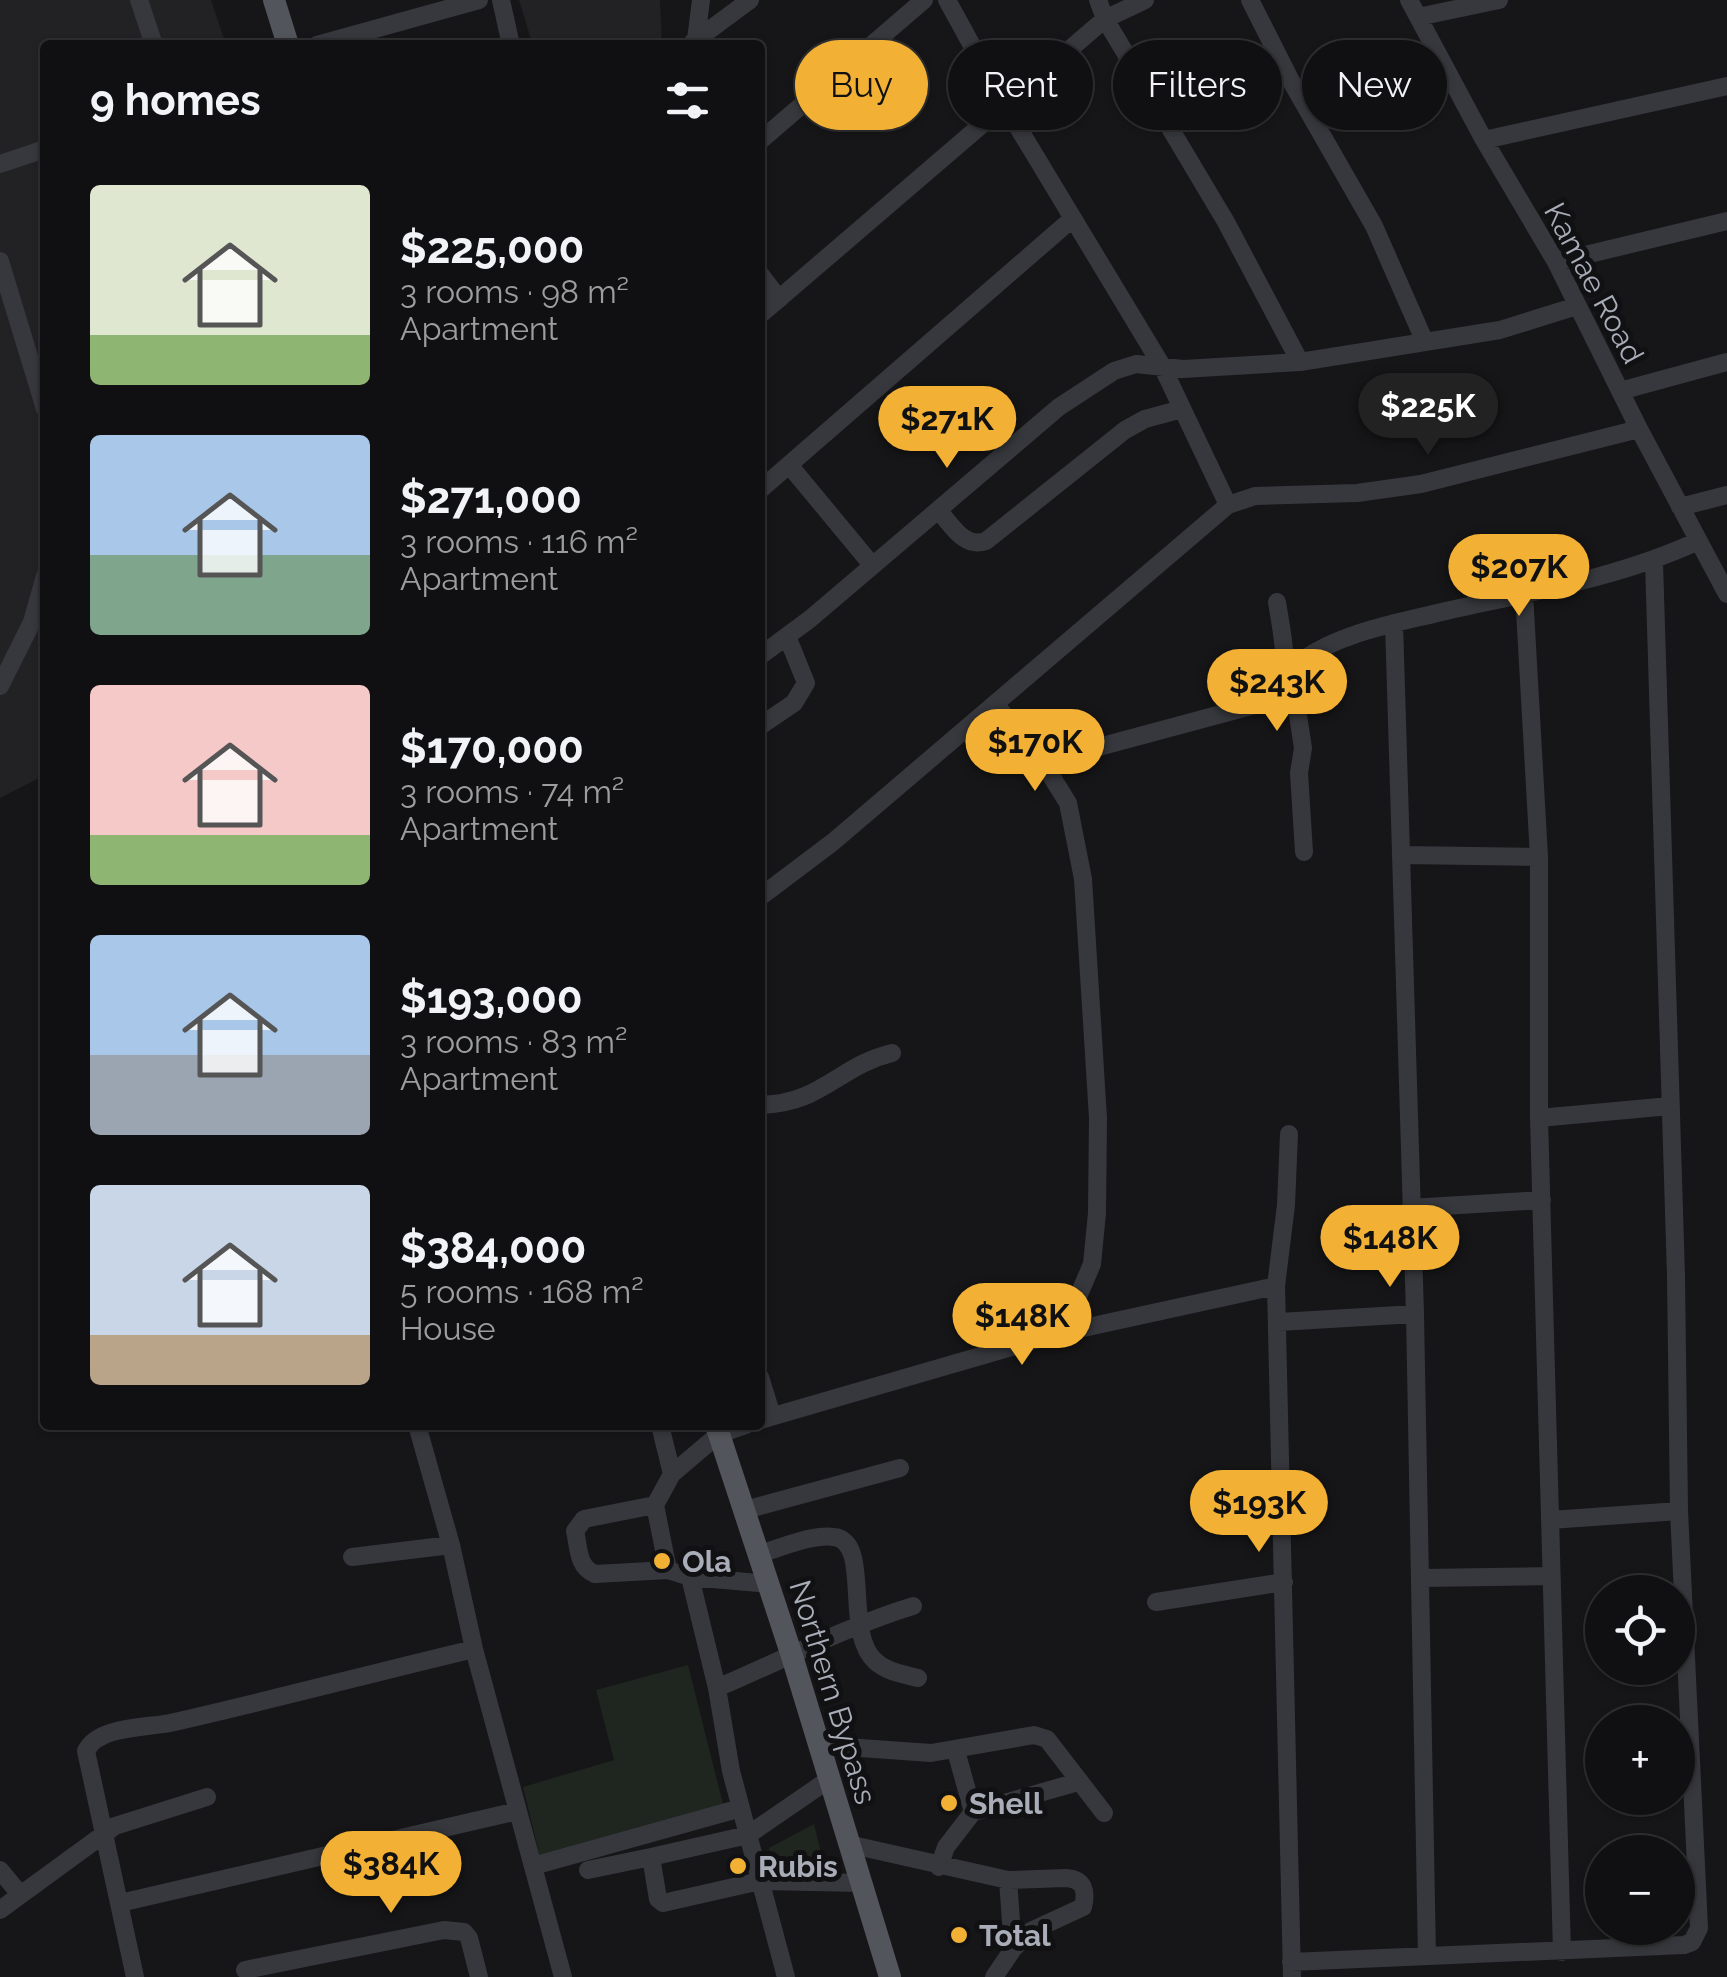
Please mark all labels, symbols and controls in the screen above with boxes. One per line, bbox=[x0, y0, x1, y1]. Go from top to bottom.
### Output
chip: Buy bbox=[795, 40, 928, 130]
chip: Rent bbox=[948, 40, 1093, 130]
chip: Filters bbox=[1113, 40, 1282, 130]
chip: New bbox=[1302, 40, 1447, 130]
icon: filters bbox=[660, 73, 715, 128]
text: 9 homes bbox=[90, 76, 261, 125]
street label: Kamae Road bbox=[1537, 197, 1651, 369]
text: $225,000 bbox=[400, 224, 584, 273]
icon: home bbox=[170, 225, 290, 345]
text: 3 rooms · 98 m² bbox=[400, 273, 629, 310]
text: Apartment bbox=[400, 310, 558, 347]
pin: $225K bbox=[1358, 373, 1498, 458]
pin: $271K bbox=[877, 386, 1017, 471]
text: $225K bbox=[1380, 387, 1476, 424]
text: $271K bbox=[900, 400, 994, 437]
text: $271,000 bbox=[400, 474, 582, 523]
icon: home bbox=[170, 475, 290, 595]
text: 3 rooms · 116 m² bbox=[400, 523, 638, 560]
pin: $207K bbox=[1449, 534, 1589, 619]
text: $207K bbox=[1470, 548, 1568, 585]
text: Apartment bbox=[400, 560, 558, 597]
pin: $243K bbox=[1207, 649, 1347, 734]
text: $243K bbox=[1229, 663, 1325, 700]
pin: $170K bbox=[965, 709, 1105, 794]
text: $170K bbox=[987, 723, 1083, 760]
text: $170,000 bbox=[400, 724, 584, 773]
icon: home bbox=[170, 725, 290, 845]
text: 3 rooms · 74 m² bbox=[400, 773, 624, 810]
text: Apartment bbox=[400, 810, 558, 847]
text: $193,000 bbox=[400, 974, 583, 1023]
icon: home bbox=[170, 975, 290, 1095]
text: 3 rooms · 83 m² bbox=[400, 1023, 627, 1060]
text: Apartment bbox=[400, 1060, 558, 1097]
pin: $148K bbox=[1320, 1205, 1460, 1290]
text: $148K bbox=[1342, 1219, 1438, 1256]
text: $384,000 bbox=[400, 1224, 586, 1273]
icon: home bbox=[170, 1225, 290, 1345]
text: 5 rooms · 168 m² bbox=[400, 1273, 644, 1310]
pin: $148K bbox=[952, 1283, 1092, 1368]
text: $148K bbox=[974, 1297, 1070, 1334]
text: House bbox=[400, 1310, 496, 1347]
pin: $193K bbox=[1189, 1470, 1329, 1555]
text: $193K bbox=[1212, 1484, 1306, 1521]
place label: Ola bbox=[682, 1544, 731, 1579]
marker: Ola bbox=[651, 1550, 673, 1572]
map controls bbox=[1585, 1575, 1695, 1945]
button: locate bbox=[1585, 1575, 1695, 1685]
street label: Northern Bypass bbox=[782, 1576, 884, 1808]
button: + bbox=[1585, 1705, 1695, 1815]
place label: Shell bbox=[969, 1786, 1043, 1821]
marker: Shell bbox=[938, 1792, 960, 1814]
pin: $384K bbox=[321, 1831, 461, 1916]
button: − bbox=[1585, 1835, 1695, 1945]
text: $384K bbox=[343, 1845, 439, 1882]
place label: Rubis bbox=[758, 1849, 838, 1884]
marker: Rubis bbox=[727, 1855, 749, 1877]
place label: Total bbox=[979, 1918, 1051, 1953]
marker: Total bbox=[948, 1924, 970, 1946]

